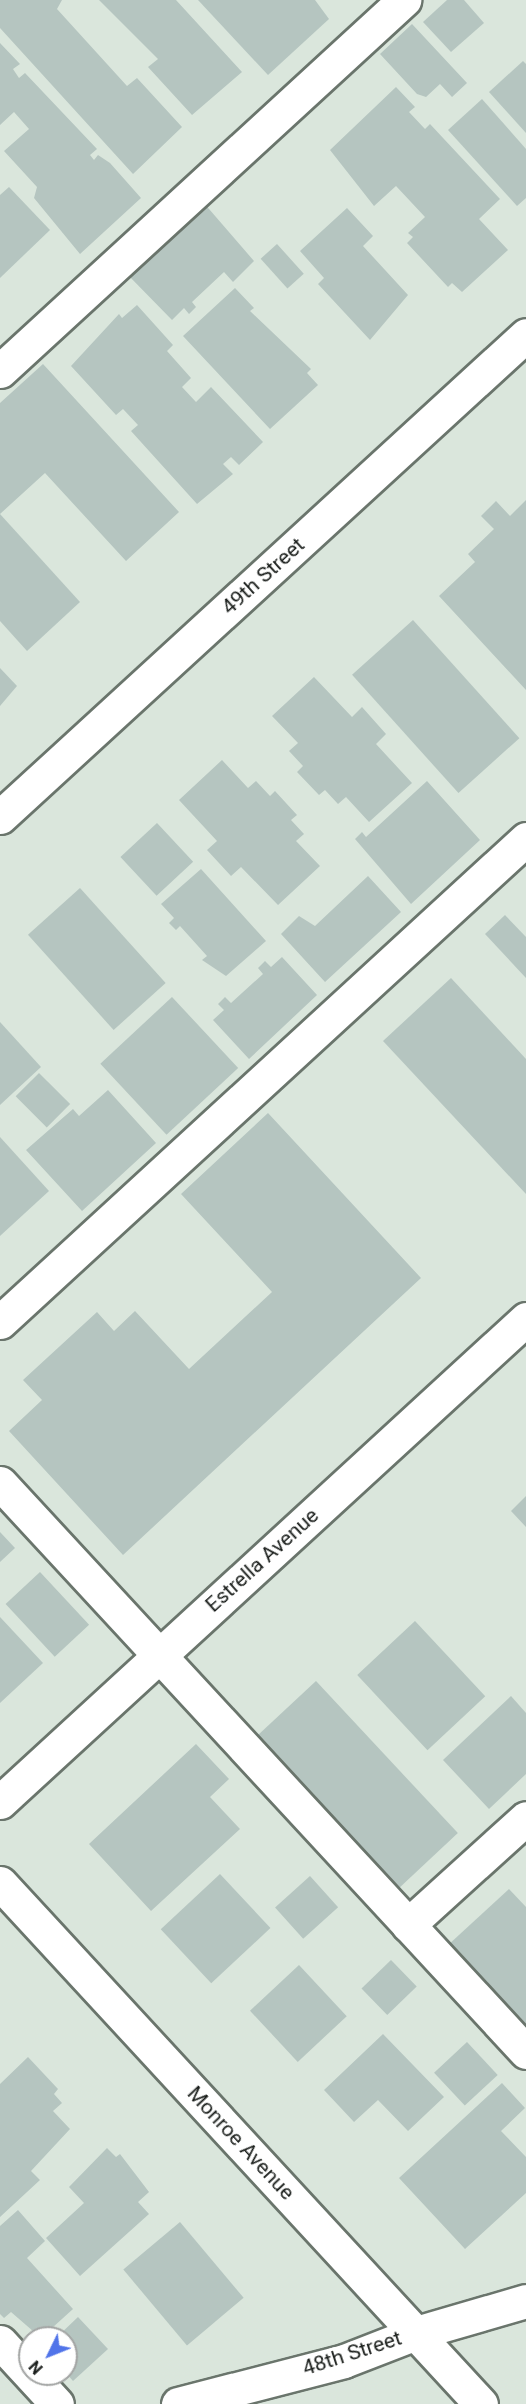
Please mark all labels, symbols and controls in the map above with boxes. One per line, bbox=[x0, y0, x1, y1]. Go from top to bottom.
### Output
street label: 49th Street bbox=[216, 532, 310, 620]
street label: Estrella Avenue bbox=[200, 1503, 324, 1617]
street label: Monroe Avenue bbox=[182, 2081, 300, 2205]
street label: 48th Street bbox=[299, 2325, 405, 2381]
north arrow bbox=[18, 2326, 78, 2386]
text: N bbox=[25, 2357, 47, 2378]

